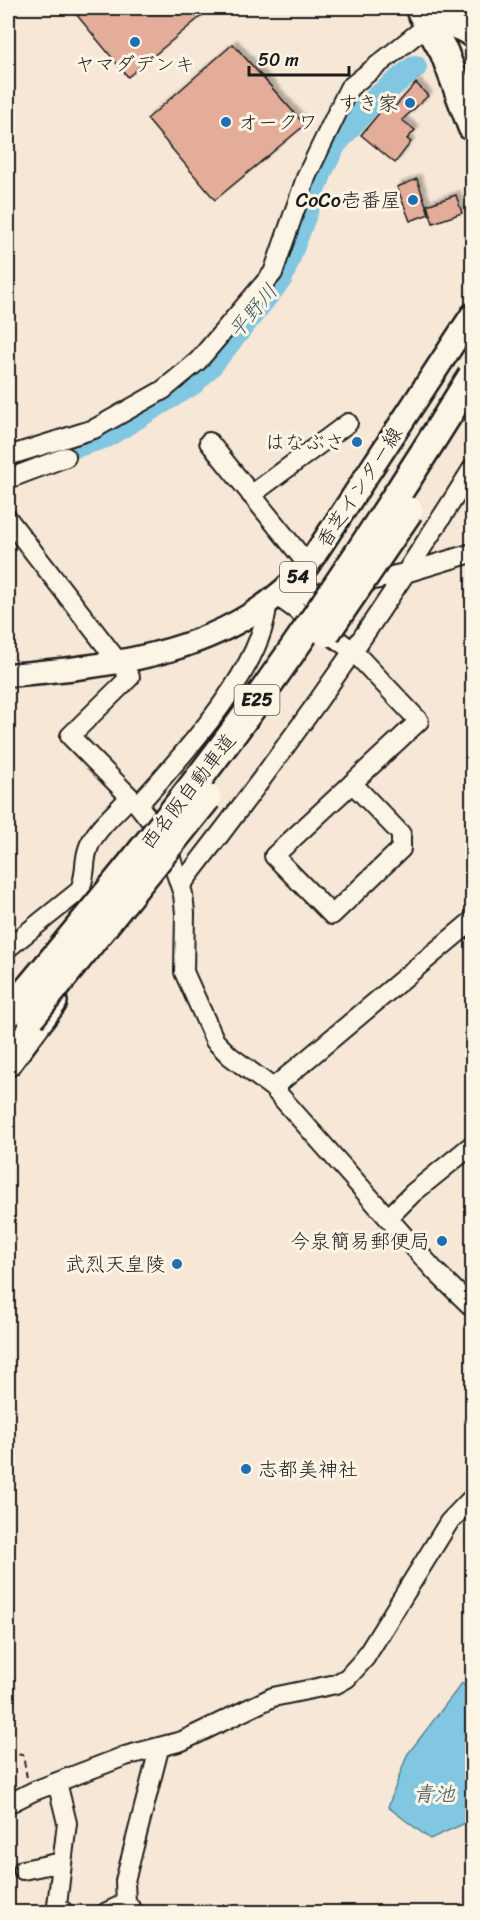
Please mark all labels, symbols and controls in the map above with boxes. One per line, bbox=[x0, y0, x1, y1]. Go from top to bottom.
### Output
marker: ヤマダデンキ bbox=[128, 35, 142, 49]
scale bar bbox=[249, 39, 350, 77]
text: 50 m bbox=[258, 44, 299, 76]
place label: ヤマダデンキ bbox=[75, 47, 195, 82]
place label: すき家 bbox=[338, 86, 398, 121]
marker: すき家 bbox=[403, 96, 417, 110]
place label: オークワ bbox=[238, 105, 318, 140]
marker: オークワ bbox=[219, 115, 233, 129]
place label: CoCo壱番屋 bbox=[296, 183, 401, 218]
marker: CoCo壱番屋 bbox=[406, 193, 420, 207]
water label: 平野川 bbox=[218, 275, 288, 347]
street label: 香芝インター線 bbox=[307, 419, 412, 555]
place label: はなぶさ bbox=[265, 425, 345, 460]
marker: はなぶさ bbox=[350, 435, 364, 449]
road number: 54 bbox=[280, 562, 316, 592]
road number: E25 bbox=[234, 685, 280, 715]
street label: 西名阪自動車道 bbox=[132, 725, 245, 857]
place label: 今泉簡易郵便局 bbox=[290, 1224, 430, 1259]
marker: 今泉簡易郵便局 bbox=[435, 1234, 449, 1248]
place label: 武烈天皇陵 bbox=[65, 1247, 165, 1282]
marker: 武烈天皇陵 bbox=[170, 1257, 184, 1271]
place label: 志都美神社 bbox=[258, 1452, 358, 1487]
marker: 志都美神社 bbox=[239, 1462, 253, 1476]
water label: 青池 bbox=[413, 1775, 456, 1813]

